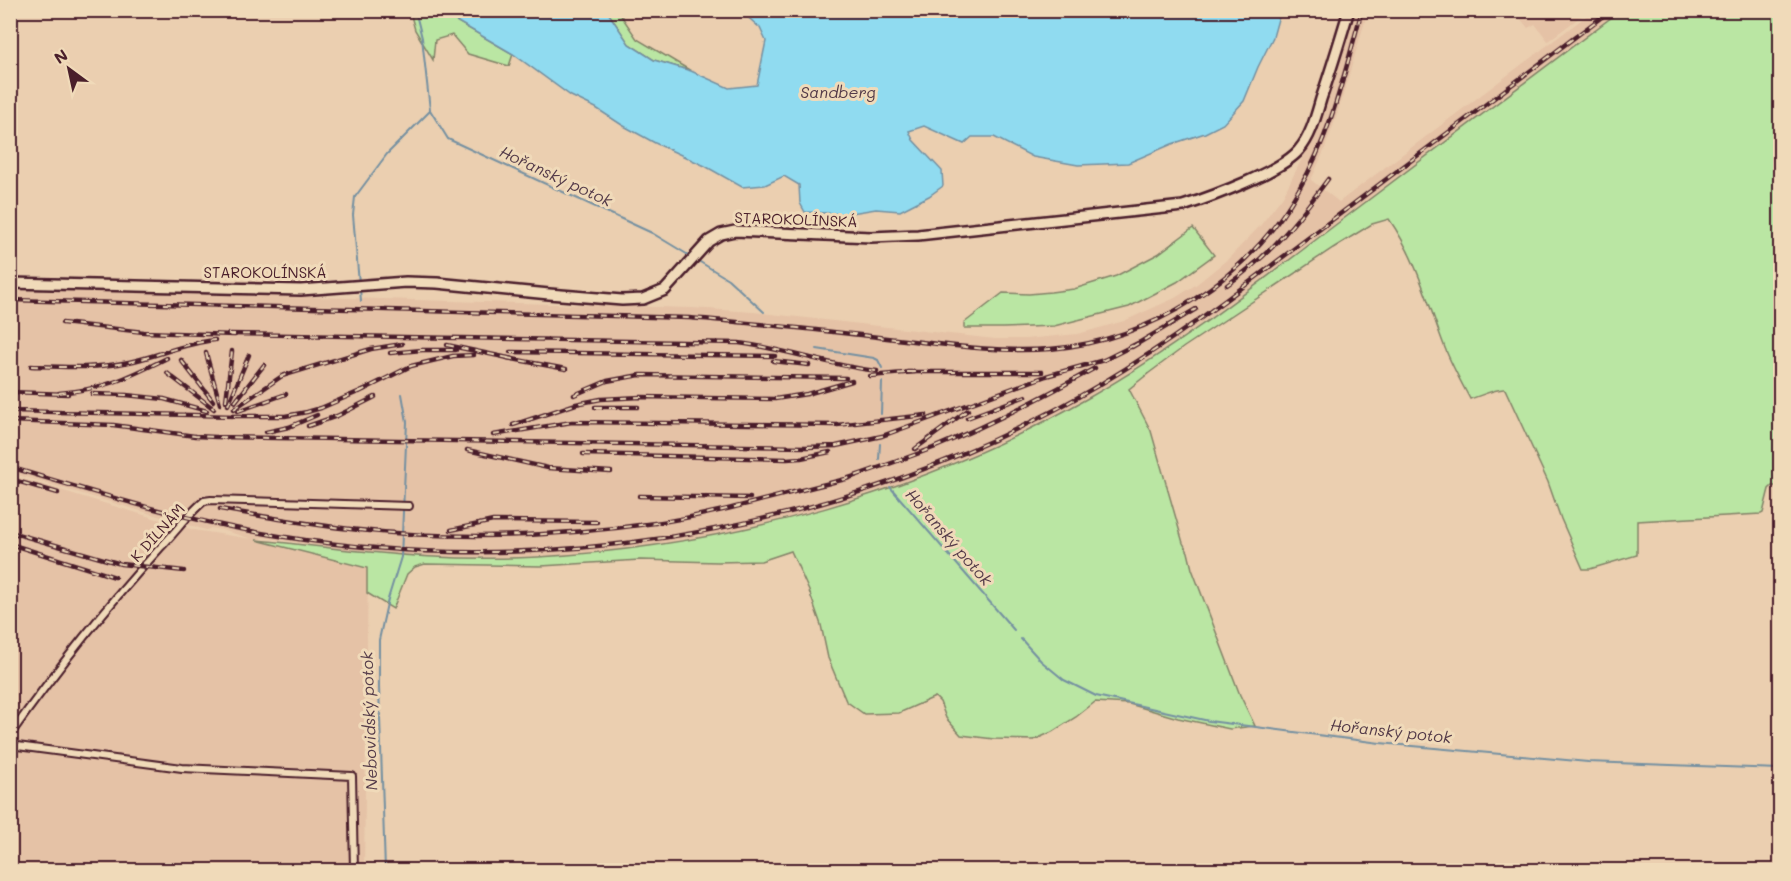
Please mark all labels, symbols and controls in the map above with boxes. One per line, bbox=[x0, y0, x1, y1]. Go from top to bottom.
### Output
north arrow bbox=[39, 39, 99, 99]
text: N bbox=[50, 44, 71, 68]
water label: Sandberg bbox=[800, 81, 876, 102]
water label: Hořanský potok bbox=[497, 140, 616, 211]
street label: STAROKOLÍNSKÁ bbox=[734, 207, 858, 231]
street label: STAROKOLÍNSKÁ bbox=[203, 262, 327, 282]
water label: Hořanský potok bbox=[901, 484, 998, 590]
street label: K DÍLNÁM bbox=[126, 499, 189, 566]
water label: Nebovidský potok bbox=[356, 651, 381, 791]
water label: Hořanský potok bbox=[1329, 714, 1453, 747]

